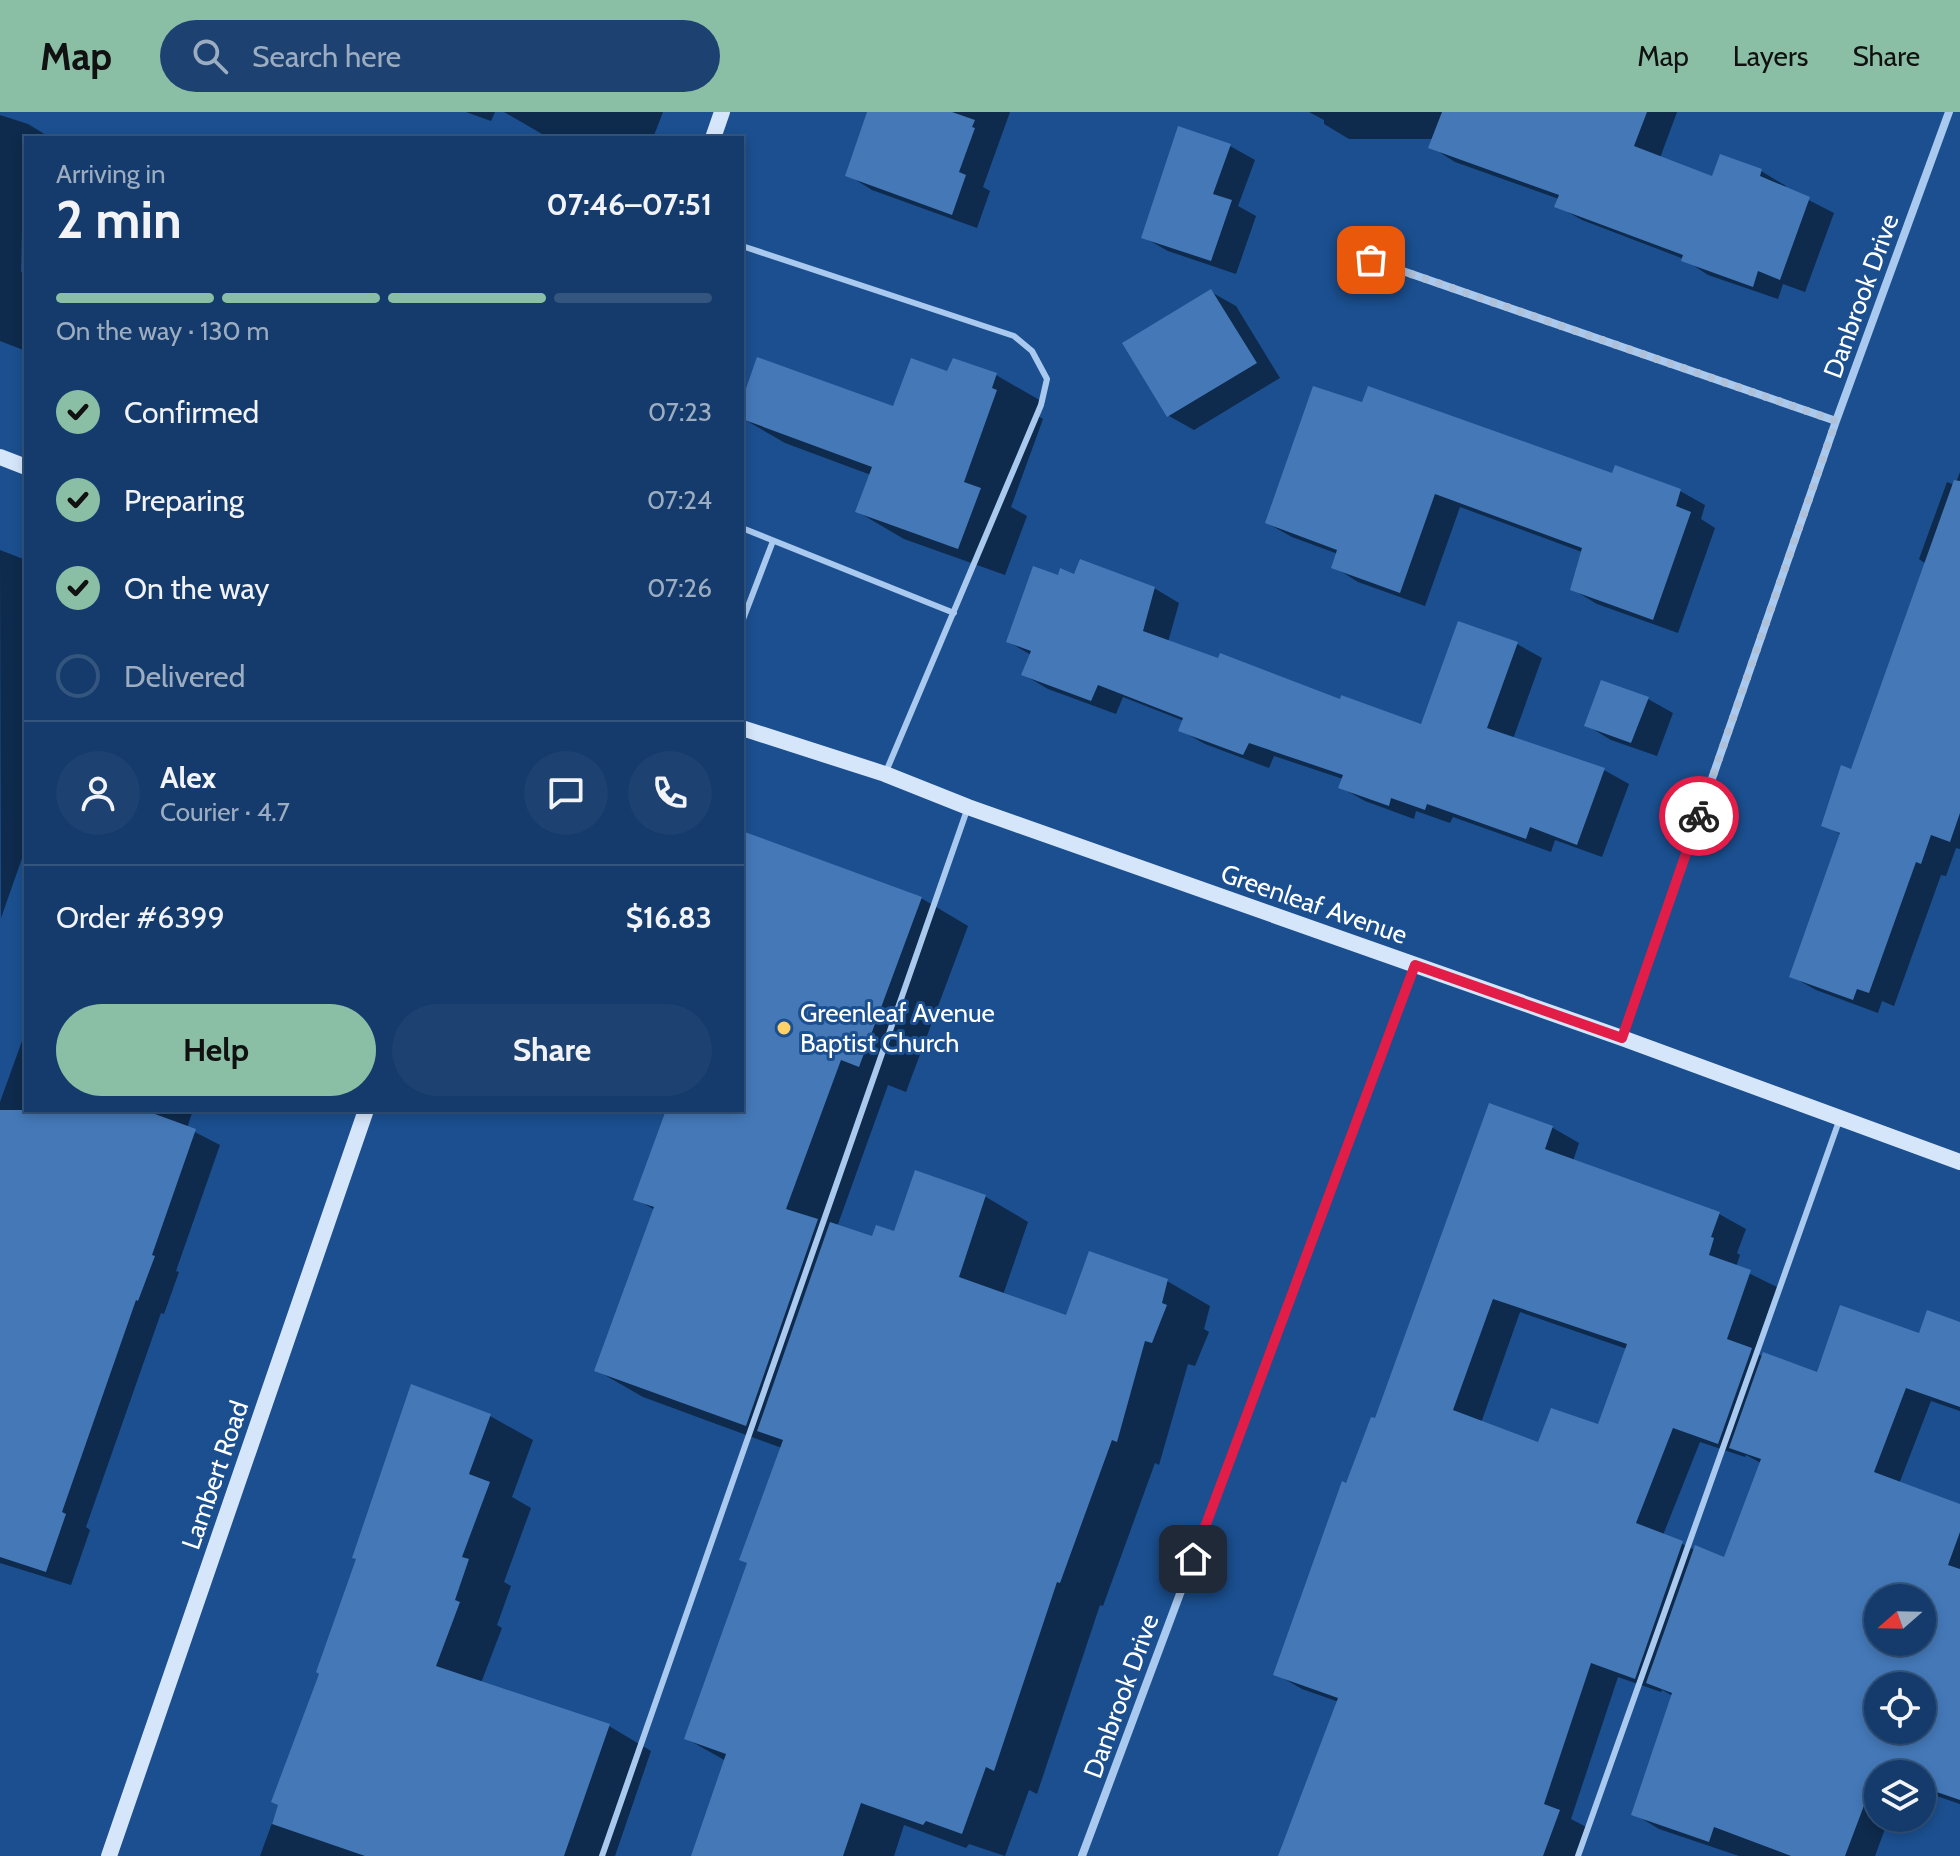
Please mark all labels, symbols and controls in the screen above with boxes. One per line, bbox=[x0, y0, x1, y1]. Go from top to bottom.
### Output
search box bbox=[160, 20, 720, 92]
text: Map bbox=[40, 33, 112, 80]
icon: search bbox=[188, 34, 232, 78]
text: Search here bbox=[252, 38, 401, 75]
text: Map bbox=[1637, 39, 1689, 73]
text: Layers bbox=[1733, 39, 1808, 73]
text: Share bbox=[1852, 39, 1920, 73]
text: Arriving in bbox=[56, 158, 166, 190]
text: 07:46–07:51 bbox=[546, 186, 712, 223]
text: 2 min bbox=[56, 188, 182, 251]
street label: Danbrook Drive bbox=[1816, 210, 1906, 382]
pin bbox=[1337, 226, 1405, 294]
icon: bag bbox=[1349, 238, 1393, 282]
text: On the way · 130 m bbox=[56, 315, 269, 347]
icon: check bbox=[56, 390, 100, 434]
text: Confirmed bbox=[124, 394, 259, 431]
text: 07:23 bbox=[648, 396, 712, 428]
icon: check bbox=[56, 478, 100, 522]
text: Preparing bbox=[124, 482, 244, 519]
text: 07:24 bbox=[647, 484, 712, 516]
icon: check bbox=[56, 566, 100, 610]
text: On the way bbox=[124, 570, 269, 607]
text: 07:26 bbox=[647, 572, 712, 604]
text: Delivered bbox=[124, 658, 245, 695]
button: person bbox=[56, 751, 140, 835]
button: chat bbox=[524, 751, 608, 835]
button: phone bbox=[628, 751, 712, 835]
text: Alex bbox=[160, 759, 216, 796]
courier bbox=[1659, 776, 1739, 856]
icon: bike bbox=[1677, 794, 1721, 838]
text: Courier · 4.7 bbox=[160, 796, 290, 828]
street label: Greenleaf Avenue bbox=[1217, 857, 1411, 951]
text: Order #6399 bbox=[56, 899, 225, 936]
text: $16.83 bbox=[626, 899, 712, 936]
place label: Greenleaf Avenue Baptist Church bbox=[800, 997, 995, 1059]
button: Help bbox=[56, 1004, 376, 1096]
button: Share bbox=[392, 1004, 712, 1096]
marker: Greenleaf Avenue Baptist Church bbox=[775, 1019, 793, 1037]
street label: Lambert Road bbox=[175, 1396, 255, 1554]
pin bbox=[1159, 1525, 1227, 1593]
icon: home bbox=[1171, 1537, 1215, 1581]
north arrow bbox=[1864, 1584, 1936, 1656]
map controls bbox=[1864, 1584, 1936, 1832]
street label: Danbrook Drive bbox=[1076, 1610, 1166, 1782]
button: locate bbox=[1864, 1672, 1936, 1744]
button: layers bbox=[1864, 1760, 1936, 1832]

